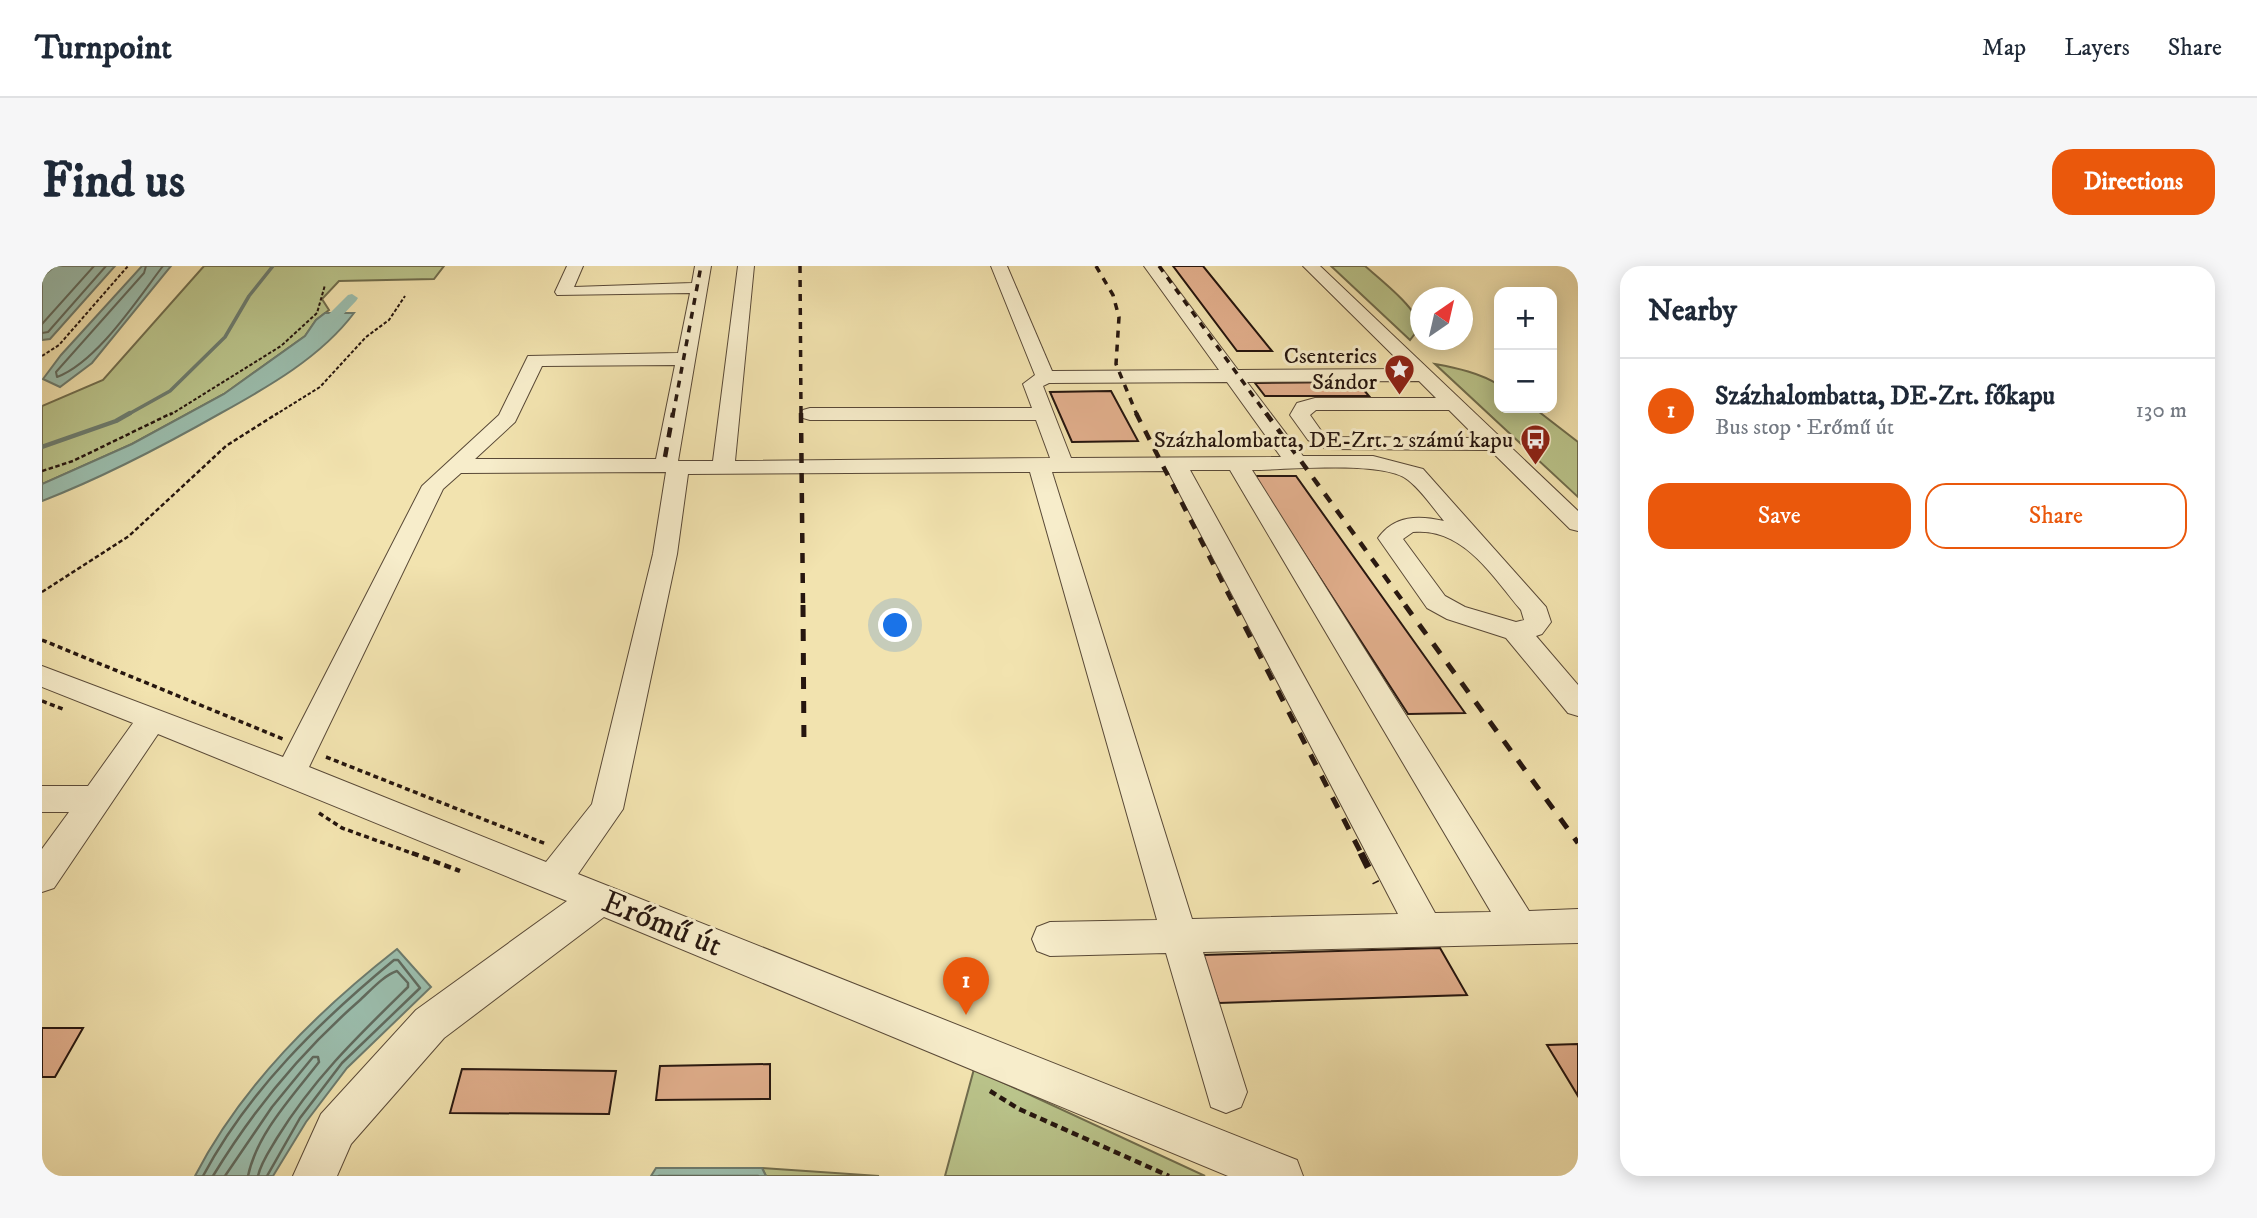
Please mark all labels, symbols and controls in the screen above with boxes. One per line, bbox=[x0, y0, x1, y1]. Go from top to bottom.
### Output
text: Turnpoint bbox=[35, 28, 172, 69]
text: Map bbox=[1982, 33, 2026, 63]
text: Layers bbox=[2064, 33, 2130, 63]
text: Share bbox=[2168, 33, 2222, 63]
button: Directions bbox=[2052, 149, 2215, 215]
text: Find us bbox=[42, 151, 185, 213]
north arrow bbox=[1410, 287, 1473, 350]
map controls bbox=[1494, 287, 1557, 413]
button: + bbox=[1494, 287, 1557, 350]
text: Nearby bbox=[1648, 293, 1737, 330]
place label: Csenterics Sándor bbox=[1284, 342, 1377, 397]
button: − bbox=[1494, 350, 1557, 413]
place icon: Csenterics Sándor bbox=[1383, 352, 1417, 396]
text: Százhalombatta, DE-Zrt. főkapu bbox=[1715, 380, 2055, 413]
text: 1 bbox=[1667, 396, 1675, 425]
text: 130 m bbox=[2135, 396, 2187, 425]
text: Bus stop · Erőmű út bbox=[1715, 413, 1894, 442]
bus stop icon: Százhalombatta, DE-Zrt. 2 számú kapu bbox=[1519, 423, 1553, 467]
place label: Százhalombatta, DE-Zrt. 2 számú kapu bbox=[1154, 426, 1513, 455]
button: Save bbox=[1648, 483, 1911, 549]
button: Share bbox=[1925, 483, 2187, 549]
your location bbox=[878, 608, 912, 642]
street label: Erőmű út bbox=[596, 881, 728, 967]
pin: 1 bbox=[943, 957, 989, 1015]

